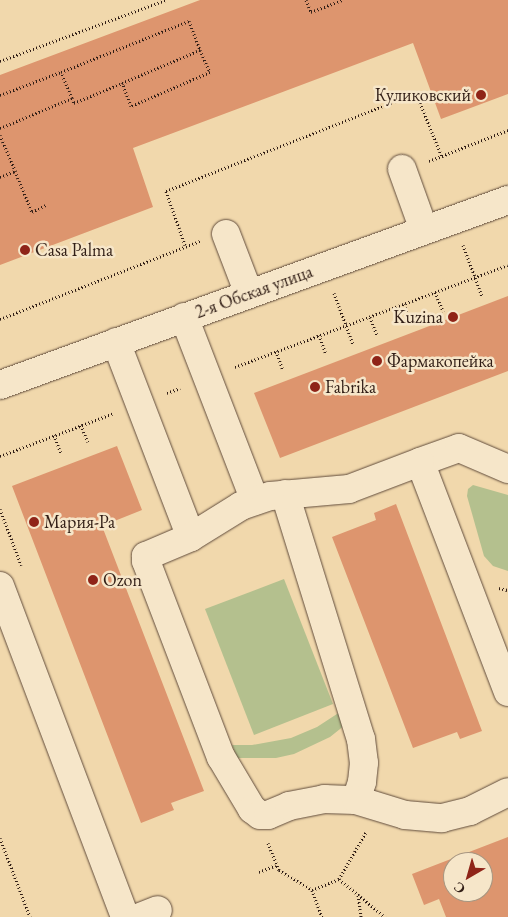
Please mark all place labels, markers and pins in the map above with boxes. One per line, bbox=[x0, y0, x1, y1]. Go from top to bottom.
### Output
place label: Куликовский bbox=[375, 84, 471, 106]
marker: Куликовский bbox=[475, 89, 487, 101]
place label: Casa Palma bbox=[35, 239, 113, 261]
marker: Casa Palma bbox=[19, 244, 31, 256]
place label: Kuzina bbox=[393, 306, 443, 328]
marker: Kuzina bbox=[447, 311, 459, 323]
place label: Фармакопейка bbox=[387, 350, 494, 372]
marker: Фармакопейка bbox=[371, 355, 383, 367]
place label: Fabrika bbox=[325, 376, 376, 398]
marker: Fabrika bbox=[309, 381, 321, 393]
place label: Мария-Ра bbox=[44, 511, 115, 533]
marker: Мария-Ра bbox=[28, 516, 40, 528]
place label: Ozon bbox=[103, 569, 142, 591]
marker: Ozon bbox=[87, 574, 99, 586]

